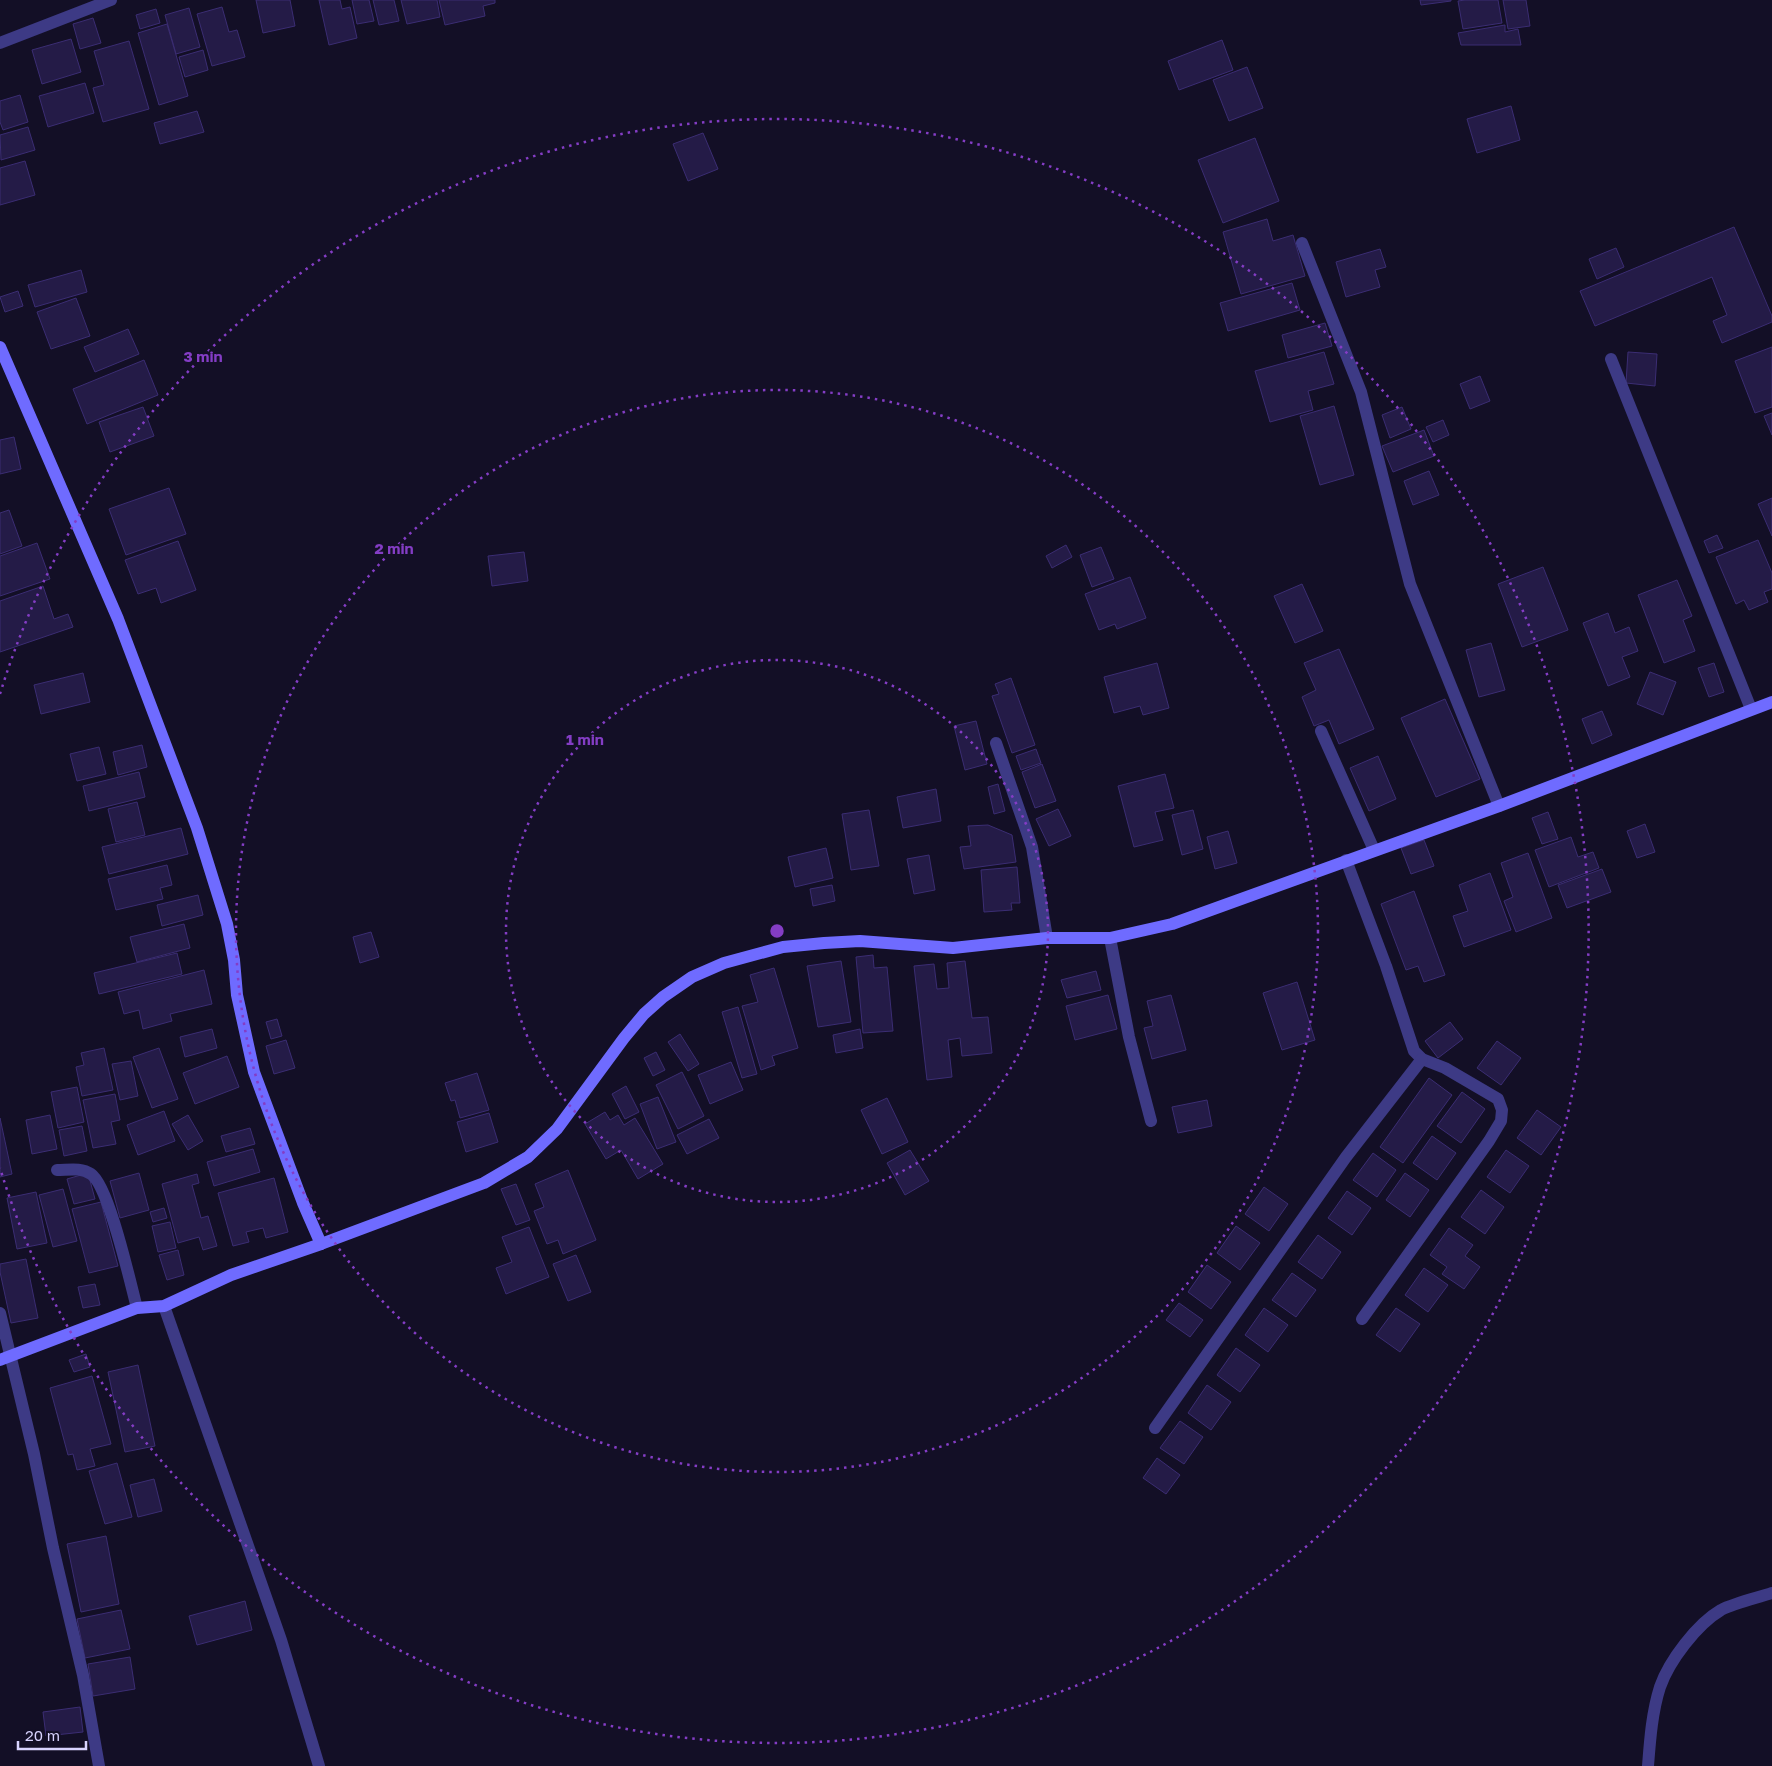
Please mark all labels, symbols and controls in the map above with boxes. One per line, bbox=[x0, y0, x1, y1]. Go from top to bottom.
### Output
text: 3 min bbox=[183, 347, 223, 365]
text: 2 min bbox=[374, 539, 414, 557]
text: 1 min bbox=[566, 730, 604, 748]
centre of rings bbox=[768, 922, 786, 940]
scale bar bbox=[18, 1718, 85, 1750]
text: 20 m bbox=[25, 1726, 60, 1744]

